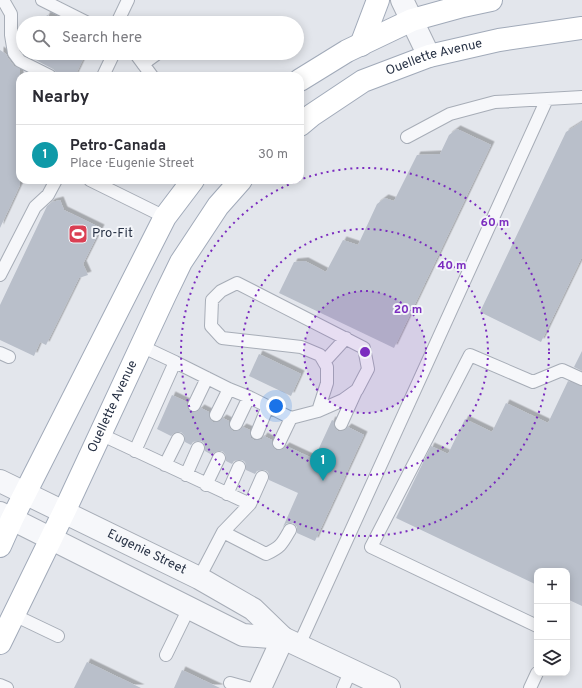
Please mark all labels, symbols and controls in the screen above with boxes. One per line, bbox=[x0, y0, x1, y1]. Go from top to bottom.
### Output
search box bbox=[16, 16, 304, 60]
icon: search bbox=[30, 27, 52, 49]
text: Search here bbox=[62, 29, 142, 48]
street label: Ouellette Avenue bbox=[384, 36, 484, 80]
text: Nearby bbox=[32, 87, 89, 109]
text: Petro-Canada bbox=[70, 137, 166, 156]
text: 1 bbox=[42, 147, 48, 163]
text: 30 m bbox=[258, 147, 288, 163]
text: Place · Eugenie Street bbox=[70, 156, 194, 172]
text: 60 m bbox=[481, 215, 509, 231]
sports icon: Pro-Fit bbox=[67, 223, 89, 245]
place label: Pro-Fit bbox=[92, 226, 133, 242]
text: 40 m bbox=[437, 258, 467, 274]
text: 20 m bbox=[394, 302, 422, 318]
centre of rings bbox=[358, 345, 372, 359]
street label: Ouellette Avenue bbox=[85, 358, 141, 455]
your location bbox=[266, 396, 286, 416]
pin: 1 bbox=[310, 448, 336, 481]
street label: Eugenie Street bbox=[104, 526, 189, 578]
map controls bbox=[534, 568, 570, 676]
button: + bbox=[534, 568, 570, 604]
button: − bbox=[534, 604, 570, 640]
button: layers bbox=[534, 640, 570, 676]

